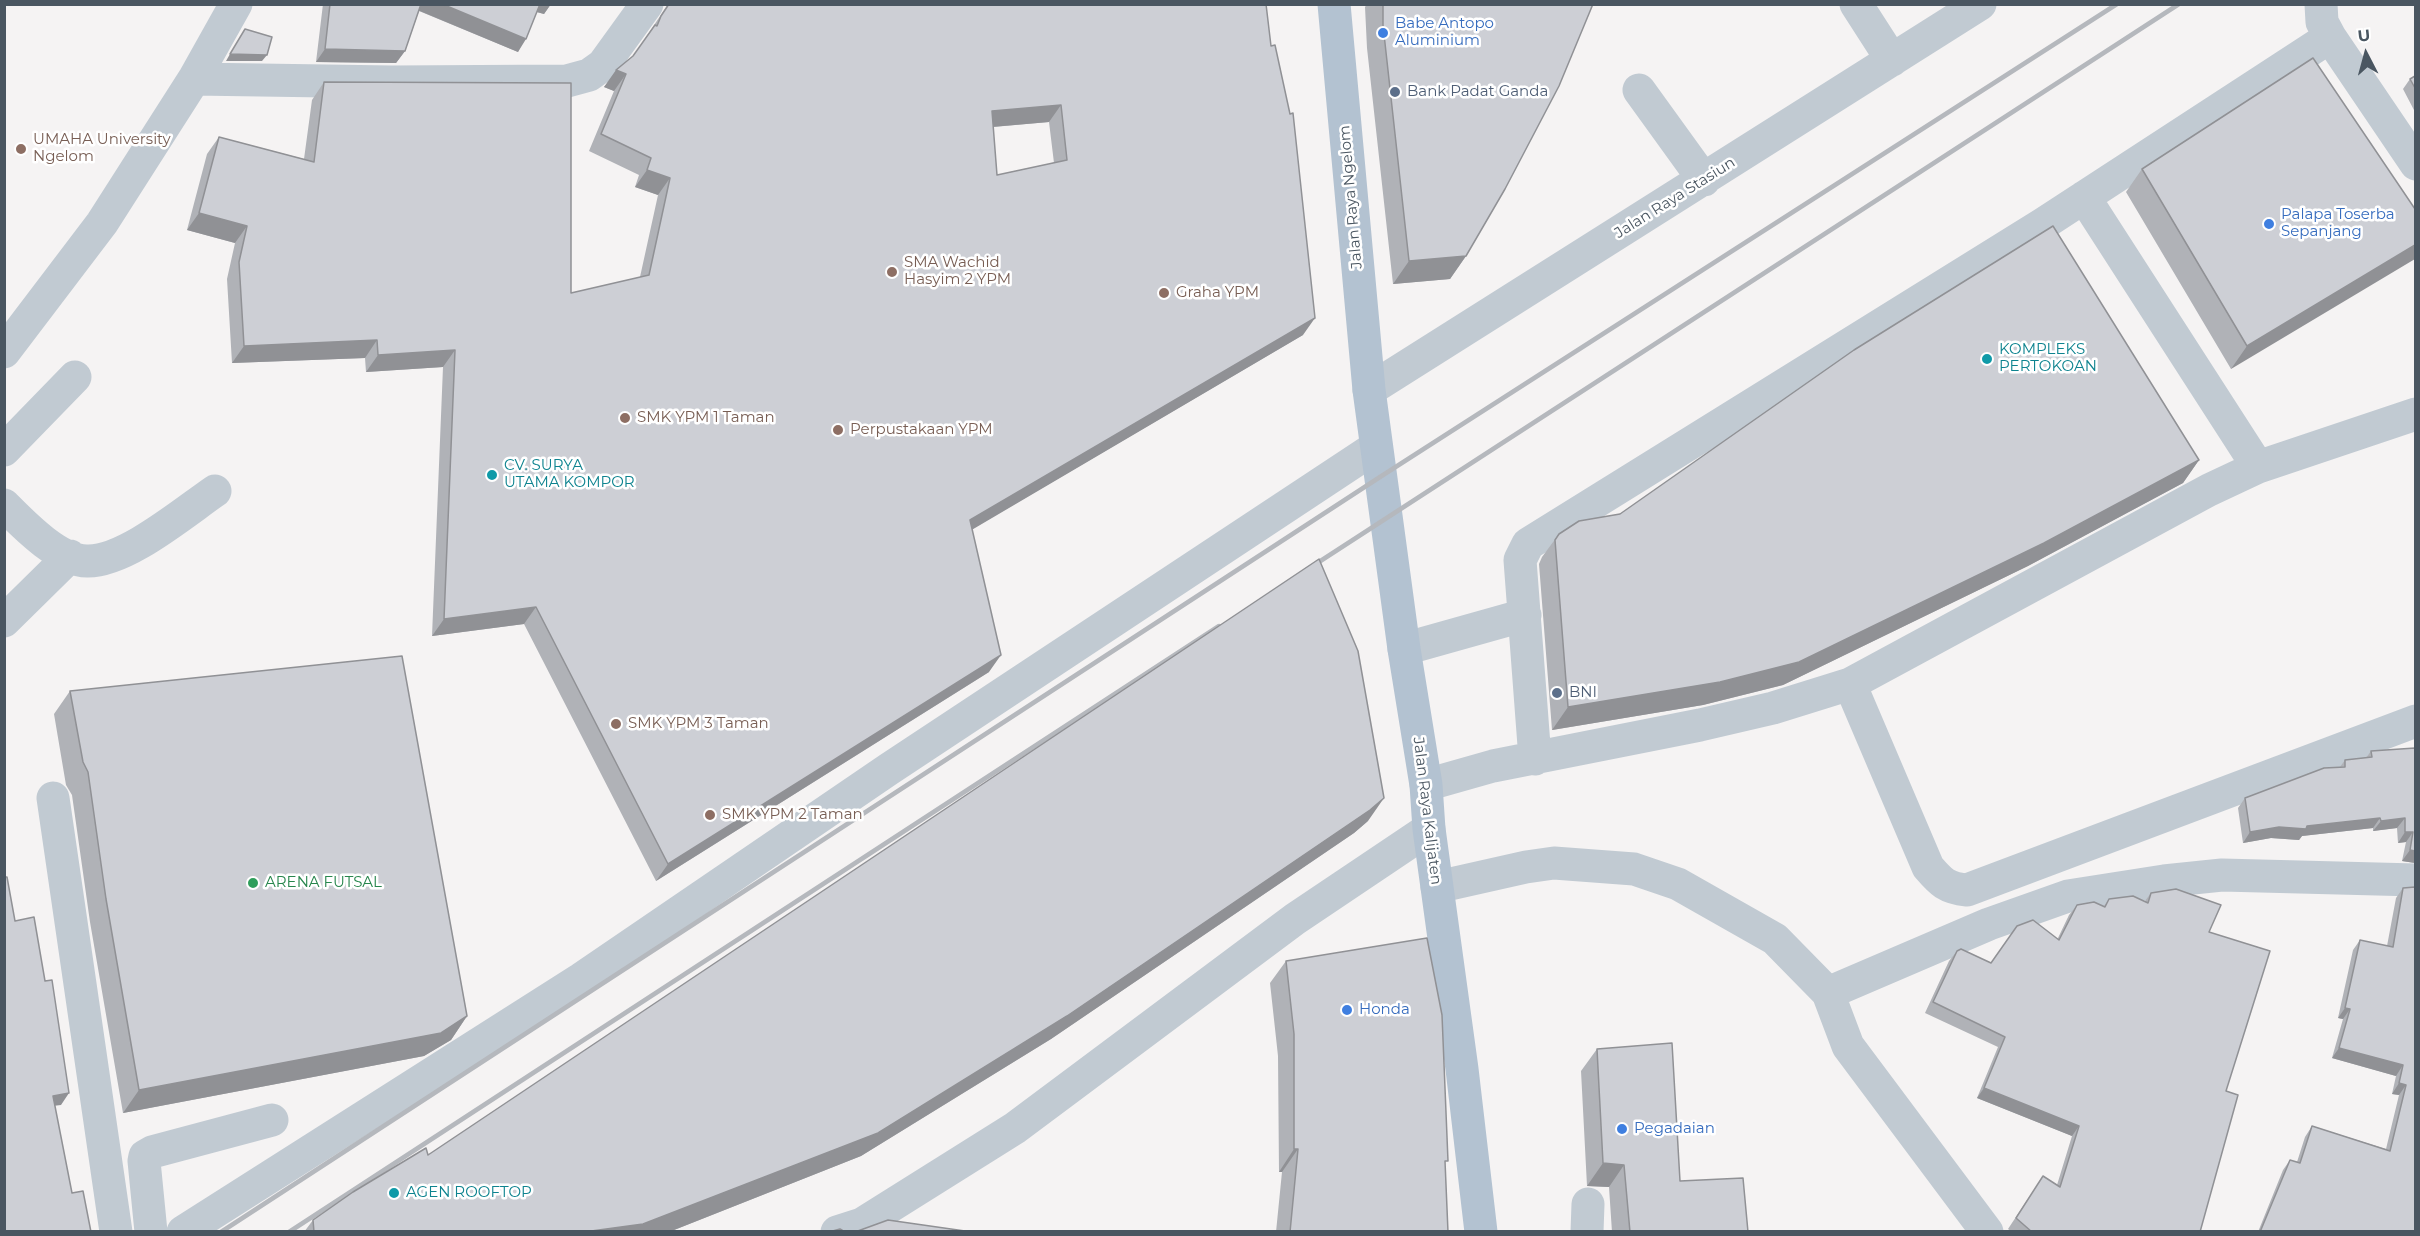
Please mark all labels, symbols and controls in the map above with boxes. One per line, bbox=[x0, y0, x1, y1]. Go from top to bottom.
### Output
place label: Babe Antopo Aluminium bbox=[1395, 15, 1494, 50]
north arrow bbox=[2336, 24, 2396, 84]
text: U bbox=[2357, 25, 2371, 46]
marker: Babe Antopo Aluminium bbox=[1376, 26, 1390, 40]
place label: Bank Padat Ganda bbox=[1407, 83, 1548, 101]
marker: Bank Padat Ganda bbox=[1388, 85, 1402, 99]
street label: Jalan Raya Ngelom bbox=[1336, 124, 1366, 270]
place label: UMAHA University Ngelom bbox=[33, 131, 171, 166]
marker: UMAHA University Ngelom bbox=[14, 142, 28, 156]
street label: Jalan Raya Stasiun bbox=[1611, 154, 1739, 242]
place label: Palapa Toserba Sepanjang bbox=[2281, 206, 2395, 241]
marker: Palapa Toserba Sepanjang bbox=[2262, 217, 2276, 231]
place label: SMA Wachid Hasyim 2 YPM bbox=[904, 254, 1011, 289]
marker: SMA Wachid Hasyim 2 YPM bbox=[885, 265, 899, 279]
place label: Graha YPM bbox=[1176, 284, 1259, 302]
marker: Graha YPM bbox=[1157, 286, 1171, 300]
place label: KOMPLEKS PERTOKOAN bbox=[1999, 341, 2097, 376]
marker: KOMPLEKS PERTOKOAN bbox=[1980, 352, 1994, 366]
place label: SMK YPM 1 Taman bbox=[637, 409, 775, 427]
marker: SMK YPM 1 Taman bbox=[618, 411, 632, 425]
place label: Perpustakaan YPM bbox=[850, 421, 993, 439]
marker: Perpustakaan YPM bbox=[831, 423, 845, 437]
place label: CV. SURYA UTAMA KOMPOR bbox=[504, 457, 635, 492]
marker: CV. SURYA UTAMA KOMPOR bbox=[485, 468, 499, 482]
place label: BNI bbox=[1569, 684, 1597, 702]
marker: BNI bbox=[1550, 686, 1564, 700]
place label: SMK YPM 3 Taman bbox=[628, 715, 769, 733]
marker: SMK YPM 3 Taman bbox=[609, 717, 623, 731]
street label: Jalan Raya Kalijaten bbox=[1409, 736, 1445, 886]
place label: SMK YPM 2 Taman bbox=[722, 806, 863, 824]
marker: SMK YPM 2 Taman bbox=[703, 808, 717, 822]
place label: ARENA FUTSAL bbox=[265, 874, 382, 892]
marker: ARENA FUTSAL bbox=[246, 876, 260, 890]
place label: Honda bbox=[1359, 1001, 1410, 1019]
marker: Honda bbox=[1340, 1003, 1354, 1017]
place label: Pegadaian bbox=[1634, 1120, 1715, 1138]
marker: Pegadaian bbox=[1615, 1122, 1629, 1136]
place label: AGEN ROOFTOP bbox=[406, 1184, 532, 1202]
marker: AGEN ROOFTOP bbox=[387, 1186, 401, 1200]

